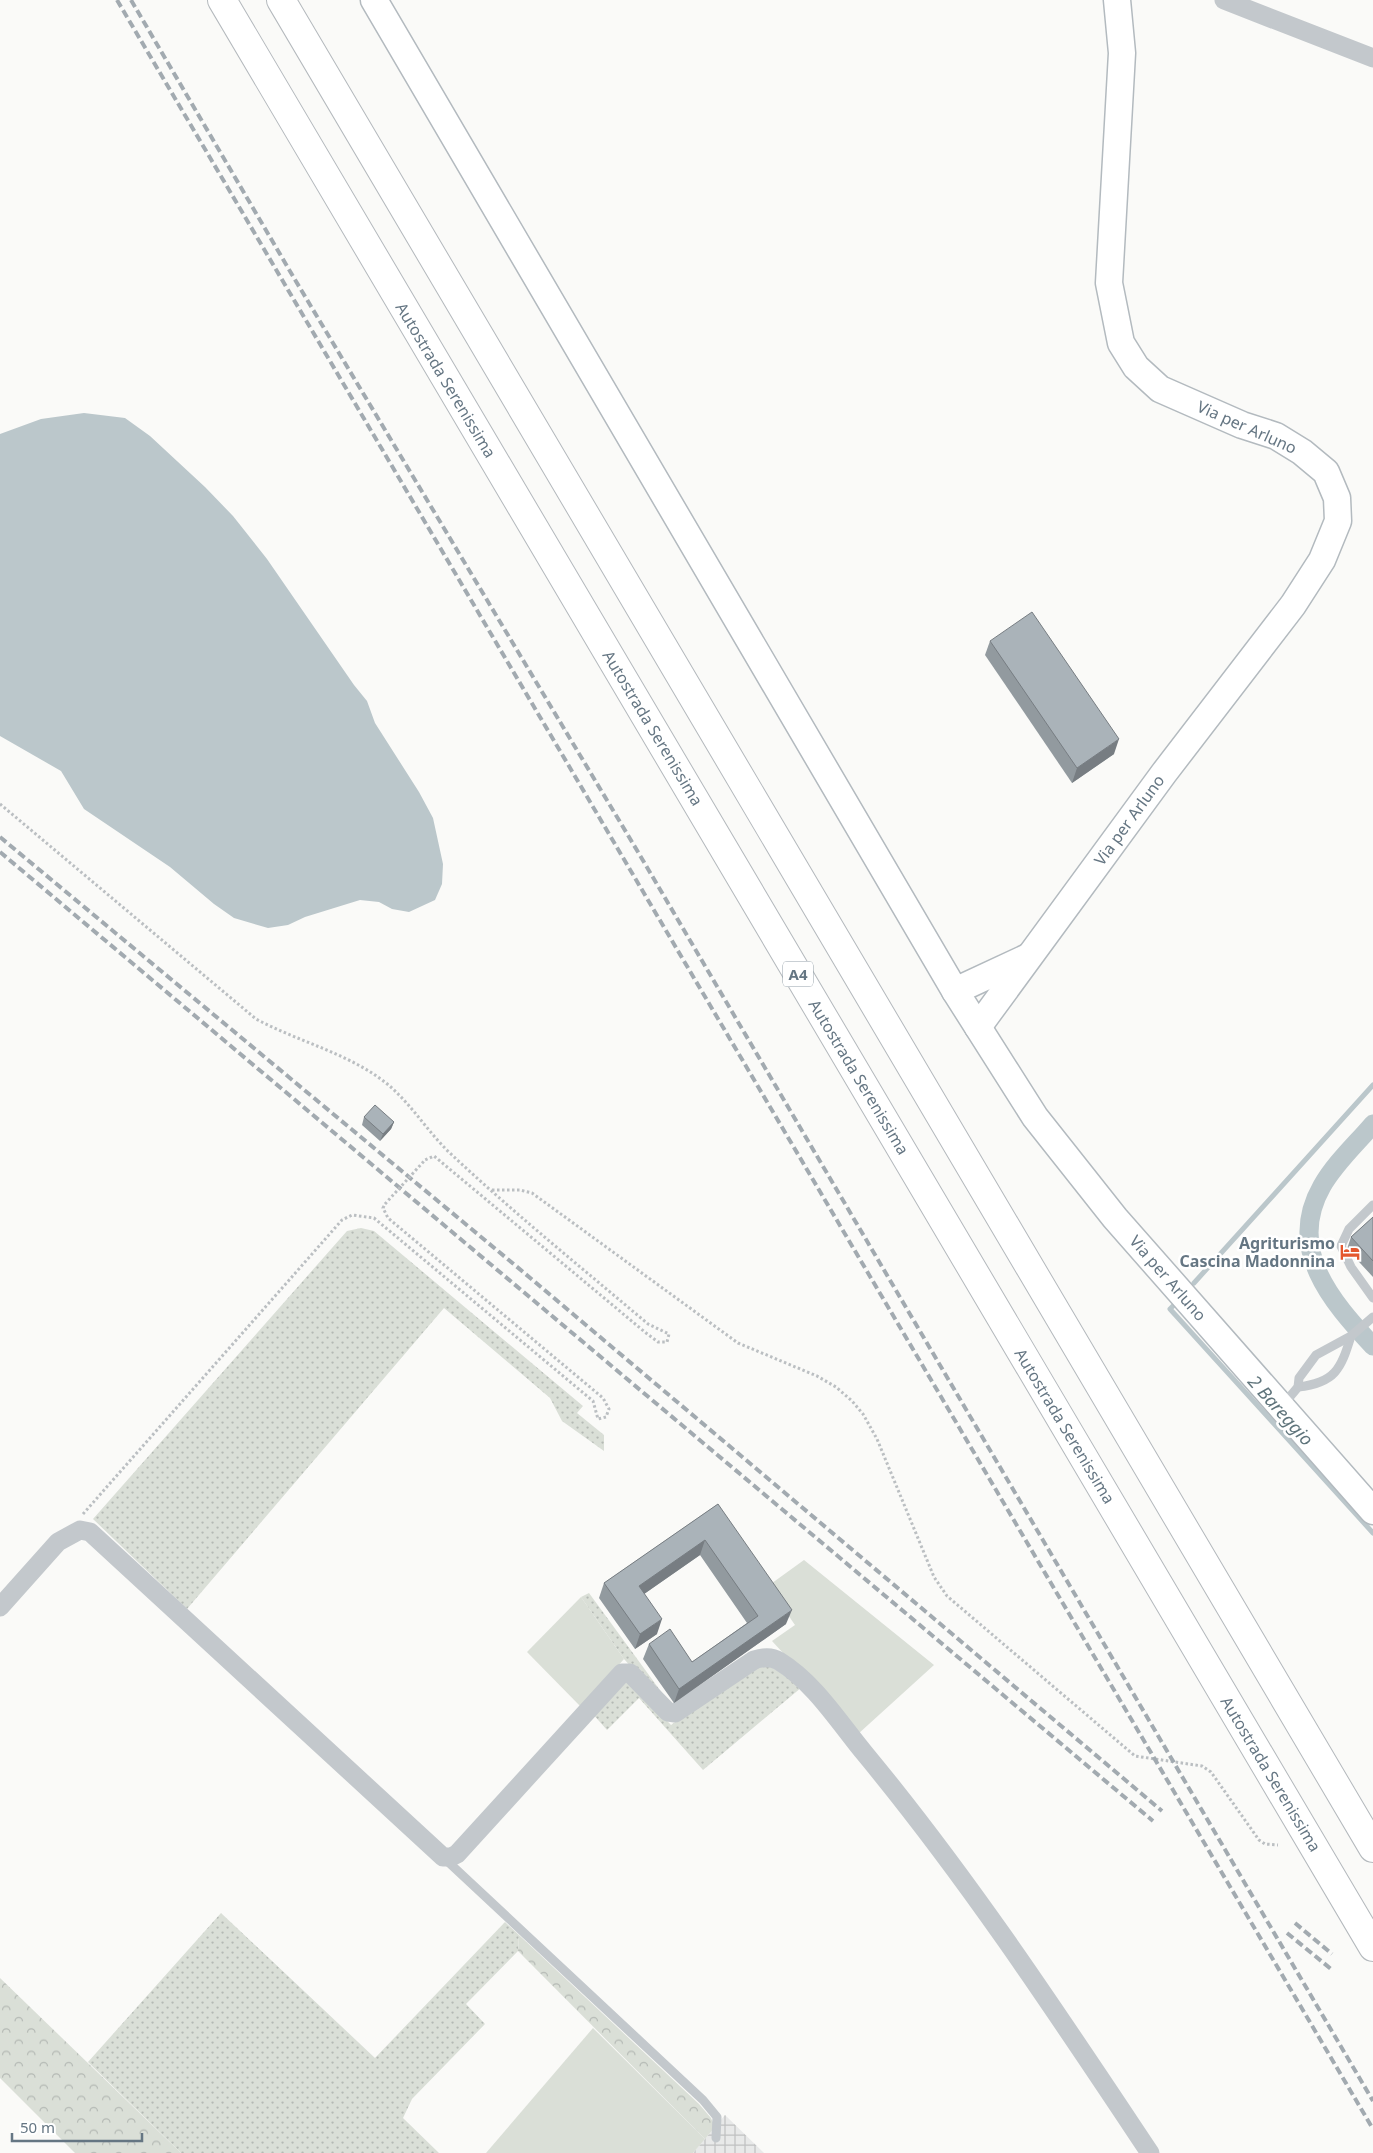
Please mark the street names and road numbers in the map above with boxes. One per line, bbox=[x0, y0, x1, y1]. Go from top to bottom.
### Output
street label: Autostrada Serenissima bbox=[391, 298, 501, 462]
street label: Via per Arluno bbox=[1194, 395, 1300, 459]
street label: Autostrada Serenissima bbox=[598, 646, 708, 810]
street label: Via per Arluno bbox=[1089, 770, 1169, 870]
road number: A4 bbox=[783, 962, 813, 986]
street label: Autostrada Serenissima bbox=[804, 995, 914, 1159]
street label: Via per Arluno bbox=[1125, 1230, 1211, 1326]
street label: Autostrada Serenissima bbox=[1010, 1344, 1120, 1508]
street label: Autostrada Serenissima bbox=[1216, 1692, 1326, 1856]

